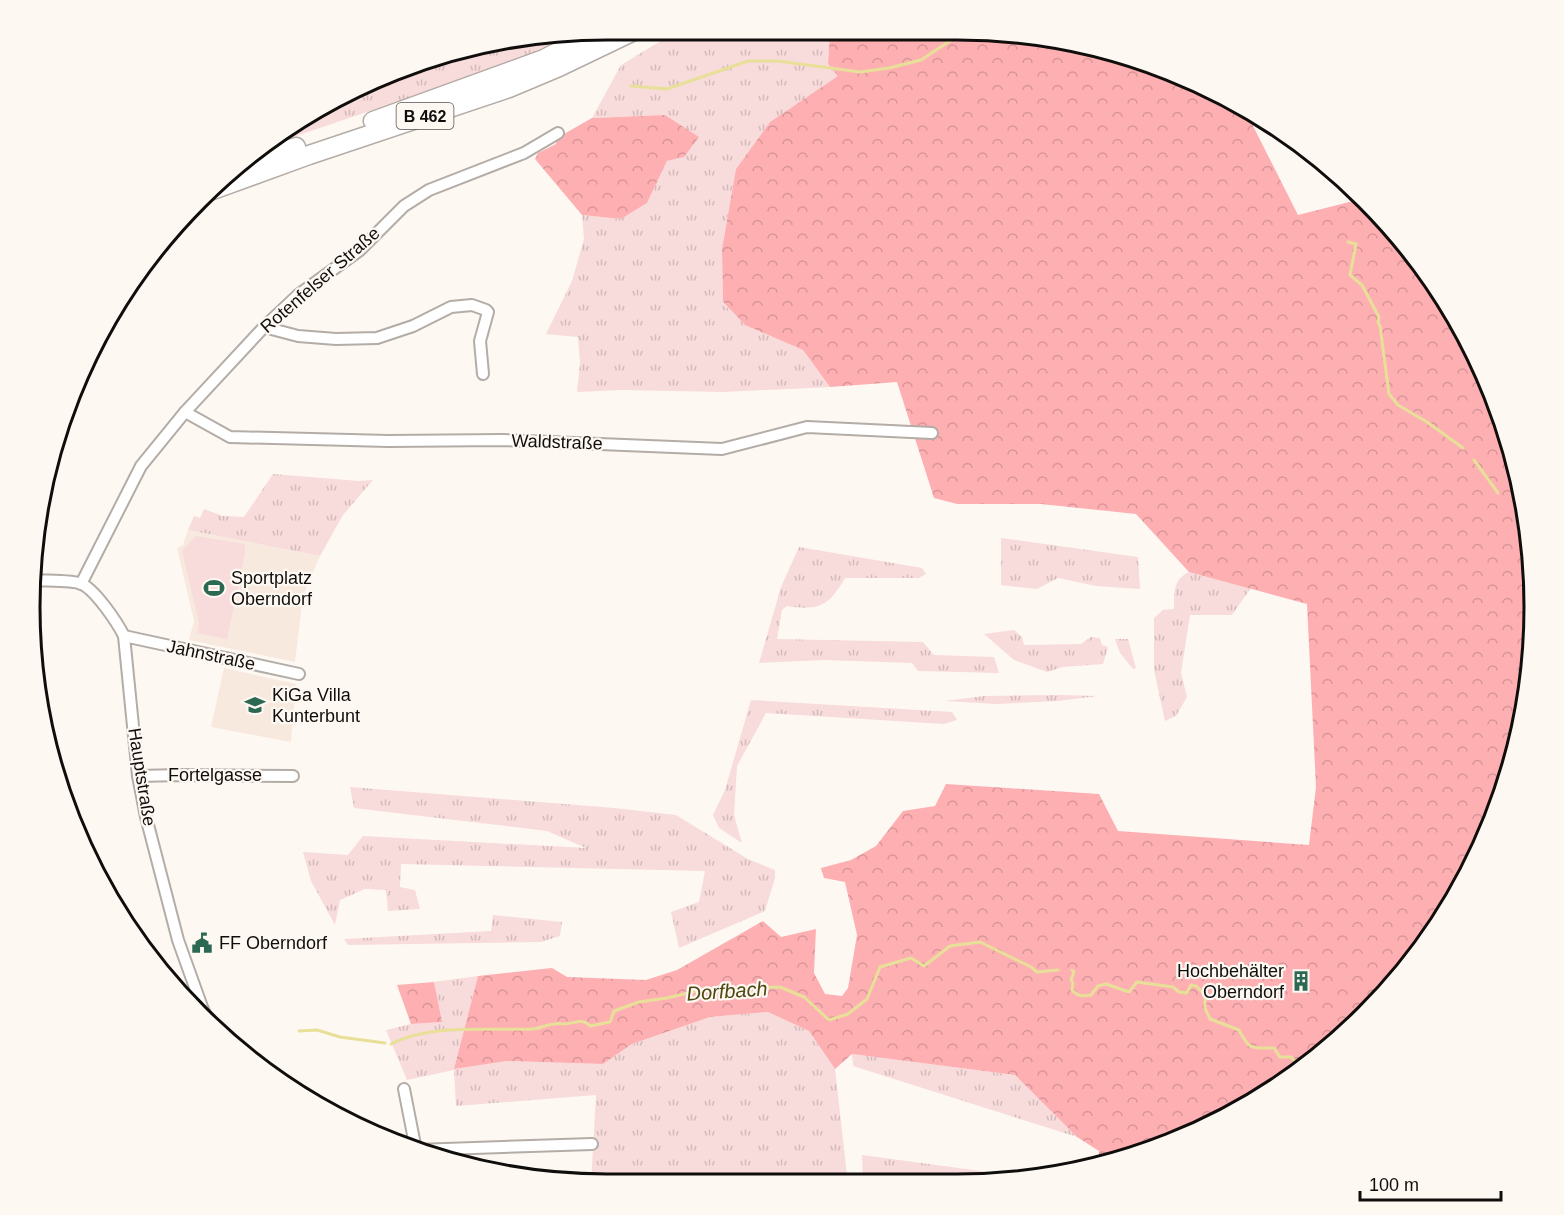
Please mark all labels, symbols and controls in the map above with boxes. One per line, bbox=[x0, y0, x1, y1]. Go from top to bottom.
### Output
road number: B 462 bbox=[396, 103, 454, 129]
street label: Rotenfelser Straße bbox=[256, 223, 384, 337]
street label: Waldstraße bbox=[511, 430, 603, 454]
place label: Sportplatz Oberndorf bbox=[231, 568, 313, 609]
sports icon: Sportplatz Oberndorf bbox=[202, 576, 226, 600]
street label: Jahnstraße bbox=[165, 636, 257, 674]
place label: KiGa Villa Kunterbunt bbox=[272, 685, 360, 726]
school or university icon: KiGa Villa Kunterbunt bbox=[243, 693, 267, 717]
street label: Hauptstraße bbox=[124, 727, 160, 827]
street label: Fortelgasse bbox=[168, 765, 262, 785]
public building icon: FF Oberndorf bbox=[190, 931, 214, 955]
place label: FF Oberndorf bbox=[219, 933, 328, 953]
place label: Hochbehälter Oberndorf bbox=[1177, 961, 1285, 1002]
building icon: Hochbehälter Oberndorf bbox=[1289, 969, 1313, 993]
water label: Dorfbach bbox=[686, 977, 768, 1005]
scale bar bbox=[1360, 1164, 1501, 1202]
text: 100 m bbox=[1369, 1175, 1419, 1195]

